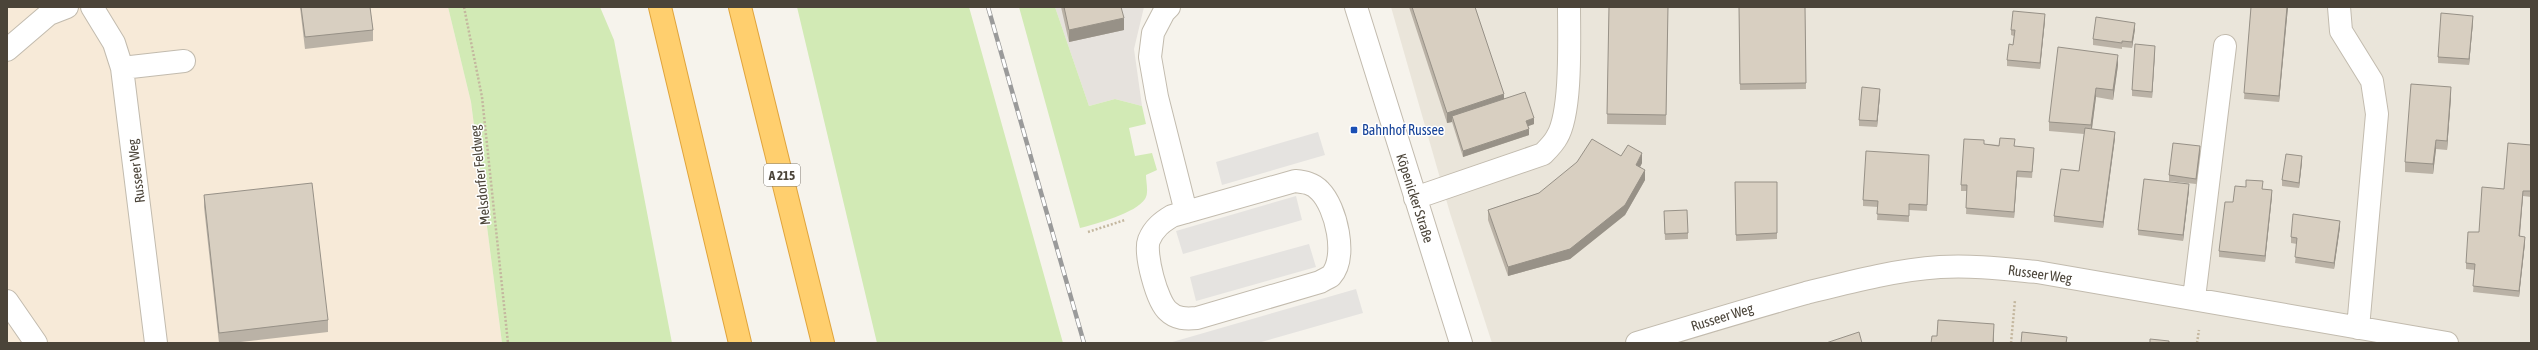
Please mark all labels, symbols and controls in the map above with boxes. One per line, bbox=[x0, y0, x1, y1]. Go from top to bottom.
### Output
place label: Bahnhof Russee bbox=[1362, 122, 1444, 138]
street label: Melsdorfer Feldweg bbox=[467, 124, 493, 226]
marker: Bahnhof Russee bbox=[1349, 125, 1359, 135]
street label: Russeer Weg bbox=[124, 138, 148, 204]
street label: Köpenicker Straße bbox=[1393, 151, 1437, 245]
road number: A 215 bbox=[764, 164, 800, 186]
street label: Russeer Weg bbox=[2007, 262, 2073, 286]
street label: Russeer Weg bbox=[1689, 300, 1755, 334]

